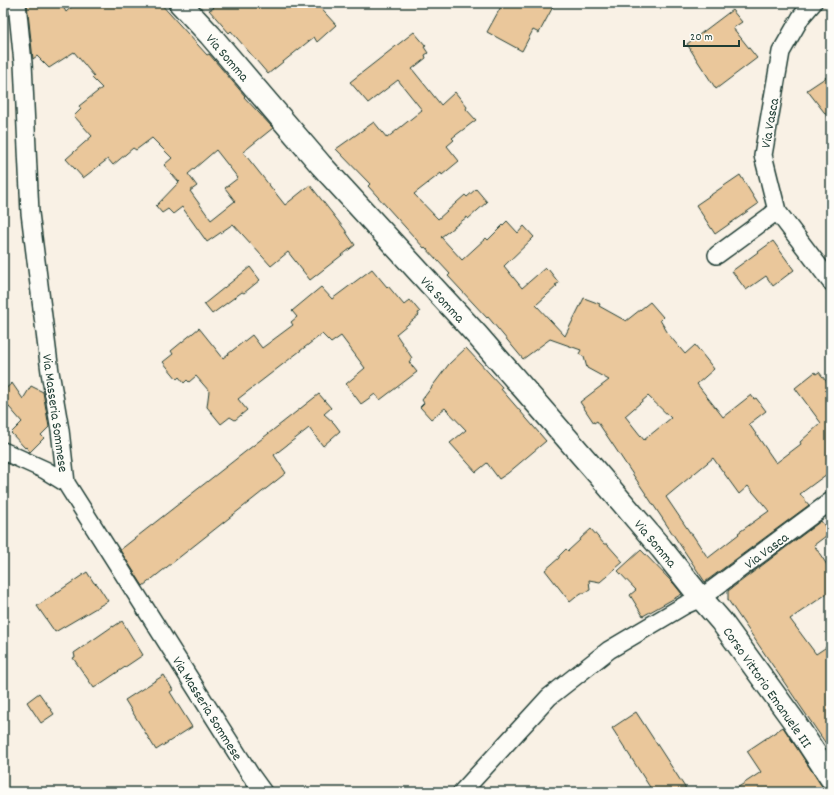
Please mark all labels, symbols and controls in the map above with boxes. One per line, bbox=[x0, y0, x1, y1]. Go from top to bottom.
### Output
scale bar bbox=[684, 22, 739, 48]
text: 20 m bbox=[690, 29, 713, 46]
street label: Via Somma bbox=[200, 30, 253, 87]
street label: Via Vasca bbox=[757, 96, 785, 150]
street label: Via Somma bbox=[415, 273, 469, 328]
street label: Via Masseria Sommese bbox=[36, 353, 72, 474]
street label: Via Somma bbox=[628, 516, 681, 573]
street label: Via Vasca bbox=[741, 528, 794, 575]
street label: Corso Vittorio Emanuele III bbox=[717, 624, 816, 753]
street label: Via Masseria Sommese bbox=[166, 653, 246, 765]

